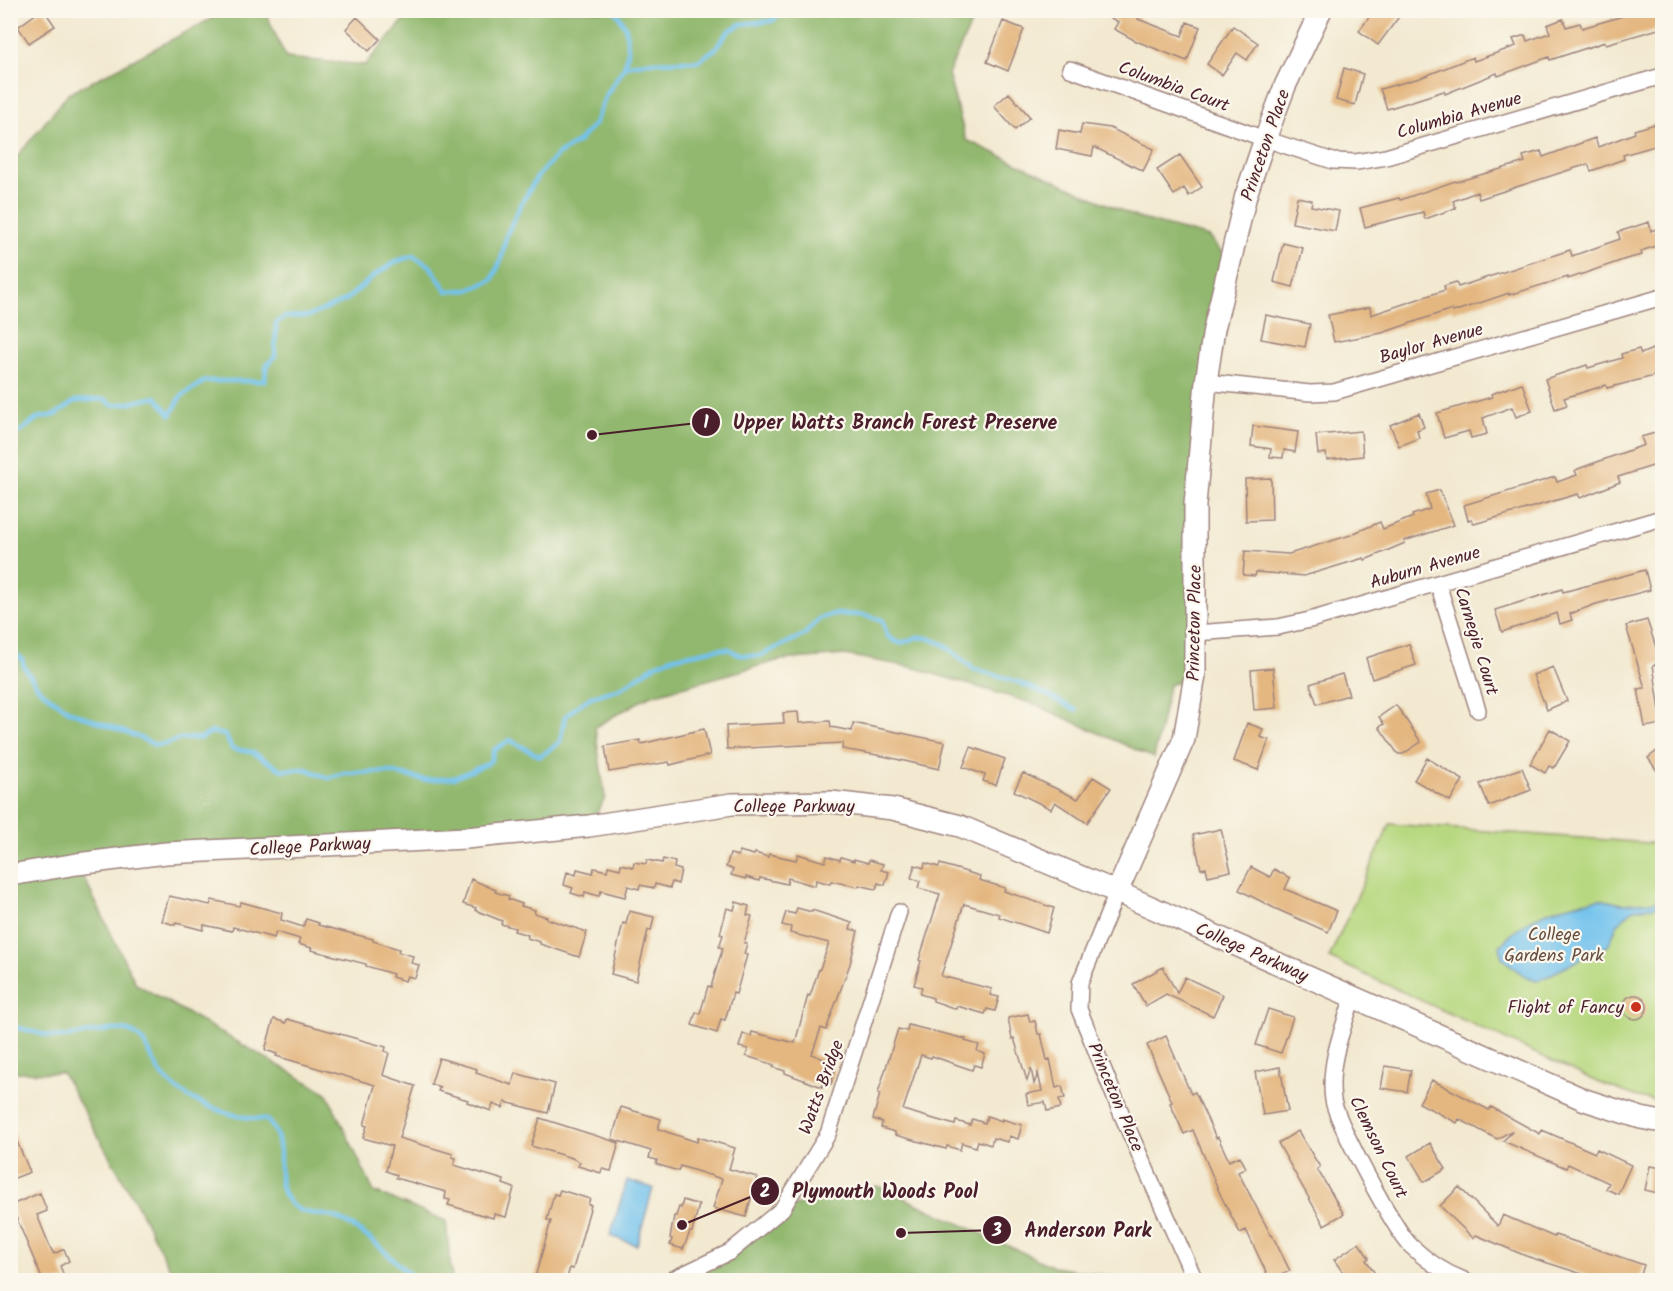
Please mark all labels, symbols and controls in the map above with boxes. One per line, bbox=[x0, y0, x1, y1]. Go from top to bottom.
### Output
street label: Columbia Court bbox=[1114, 54, 1234, 121]
street label: Columbia Avenue bbox=[1394, 85, 1525, 148]
street label: Princeton Place bbox=[1234, 86, 1299, 205]
street label: Baylor Avenue bbox=[1376, 316, 1487, 373]
callout: Upper Watts Branch Forest Preserve bbox=[691, 403, 1070, 441]
text: Upper Watts Branch Forest Preserve bbox=[733, 408, 1057, 440]
text: 1 bbox=[703, 409, 709, 438]
street label: Auburn Avenue bbox=[1367, 539, 1484, 598]
street label: Princeton Place bbox=[1180, 565, 1211, 681]
street label: Carnegie Court bbox=[1445, 584, 1506, 700]
street label: College Parkway bbox=[733, 793, 855, 822]
street label: College Parkway bbox=[249, 830, 372, 865]
street label: College Parkway bbox=[1190, 915, 1313, 992]
park label: College Gardens Park bbox=[1504, 921, 1604, 971]
place label: Flight of Fancy bbox=[1507, 994, 1625, 1023]
marker: Flight of Fancy bbox=[1629, 1000, 1643, 1014]
street label: Watts Bridge bbox=[792, 1036, 853, 1139]
street label: Princeton Place bbox=[1079, 1038, 1151, 1157]
street label: Clemson Court bbox=[1340, 1092, 1415, 1205]
callout: Plymouth Woods Pool bbox=[750, 1172, 990, 1210]
text: Plymouth Woods Pool bbox=[792, 1177, 979, 1209]
text: 2 bbox=[760, 1178, 770, 1207]
callout: Anderson Park bbox=[982, 1211, 1163, 1249]
text: Anderson Park bbox=[1025, 1216, 1153, 1248]
text: 3 bbox=[991, 1217, 1002, 1246]

